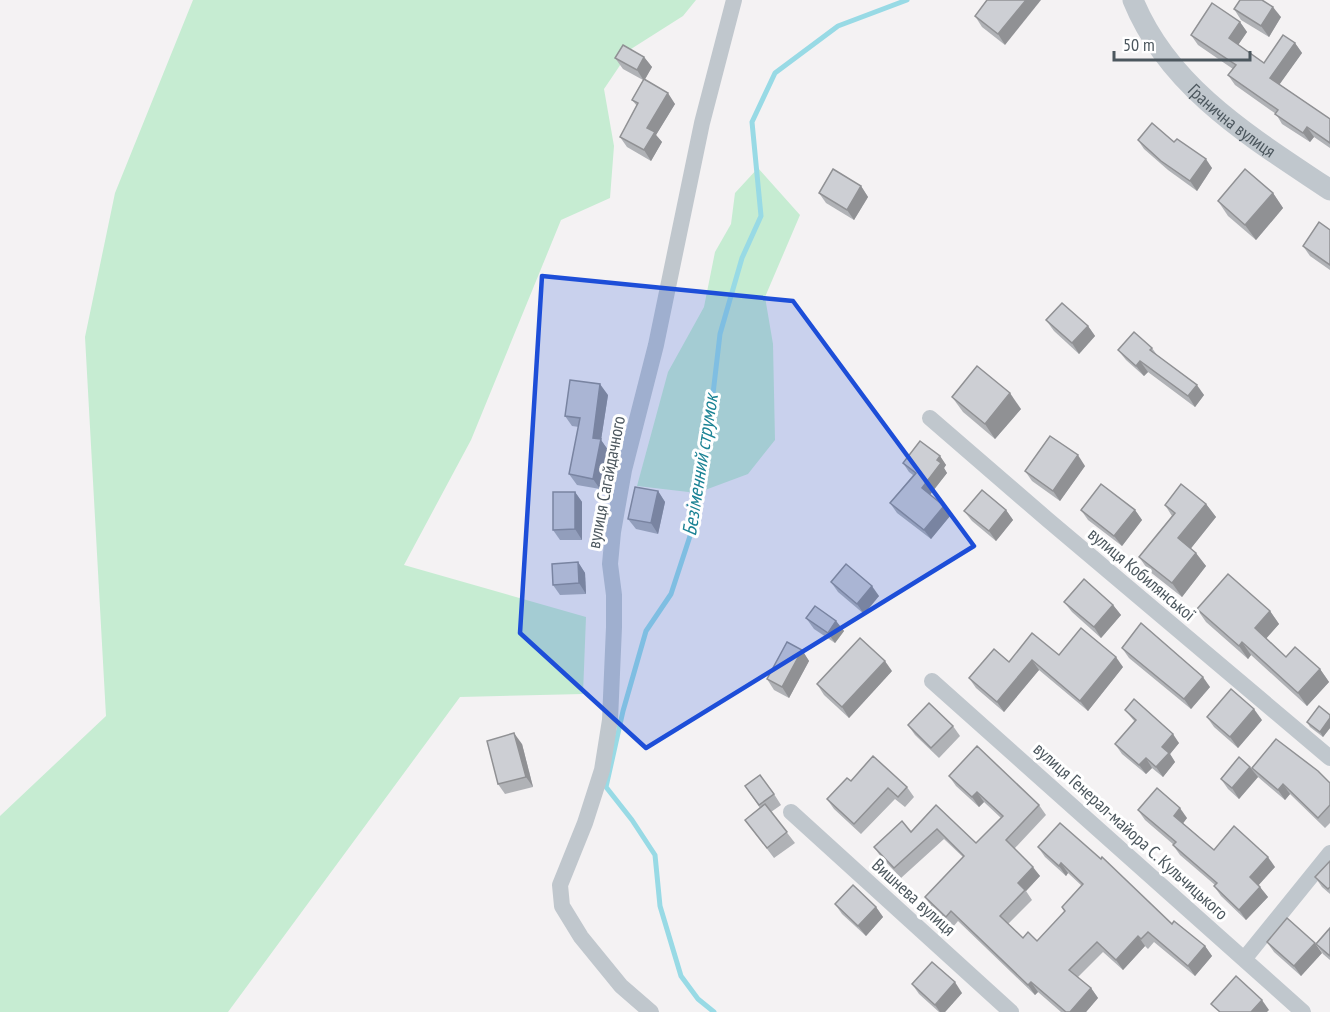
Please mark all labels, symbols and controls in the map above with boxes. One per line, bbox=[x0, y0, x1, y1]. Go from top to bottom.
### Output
scale bar bbox=[1114, 24, 1250, 62]
text: 50 m bbox=[1123, 33, 1155, 56]
street label: Гранична вулиця bbox=[1184, 78, 1280, 162]
water label: Безіменний струмок bbox=[676, 390, 724, 537]
street label: вулиця Сагайдачного bbox=[582, 414, 630, 550]
street label: вулиця Кобилянської bbox=[1084, 522, 1200, 626]
street label: вулиця Генерал-майора С. Кульчицького bbox=[1029, 737, 1233, 925]
street label: Вишнева вулиця bbox=[867, 853, 961, 941]

